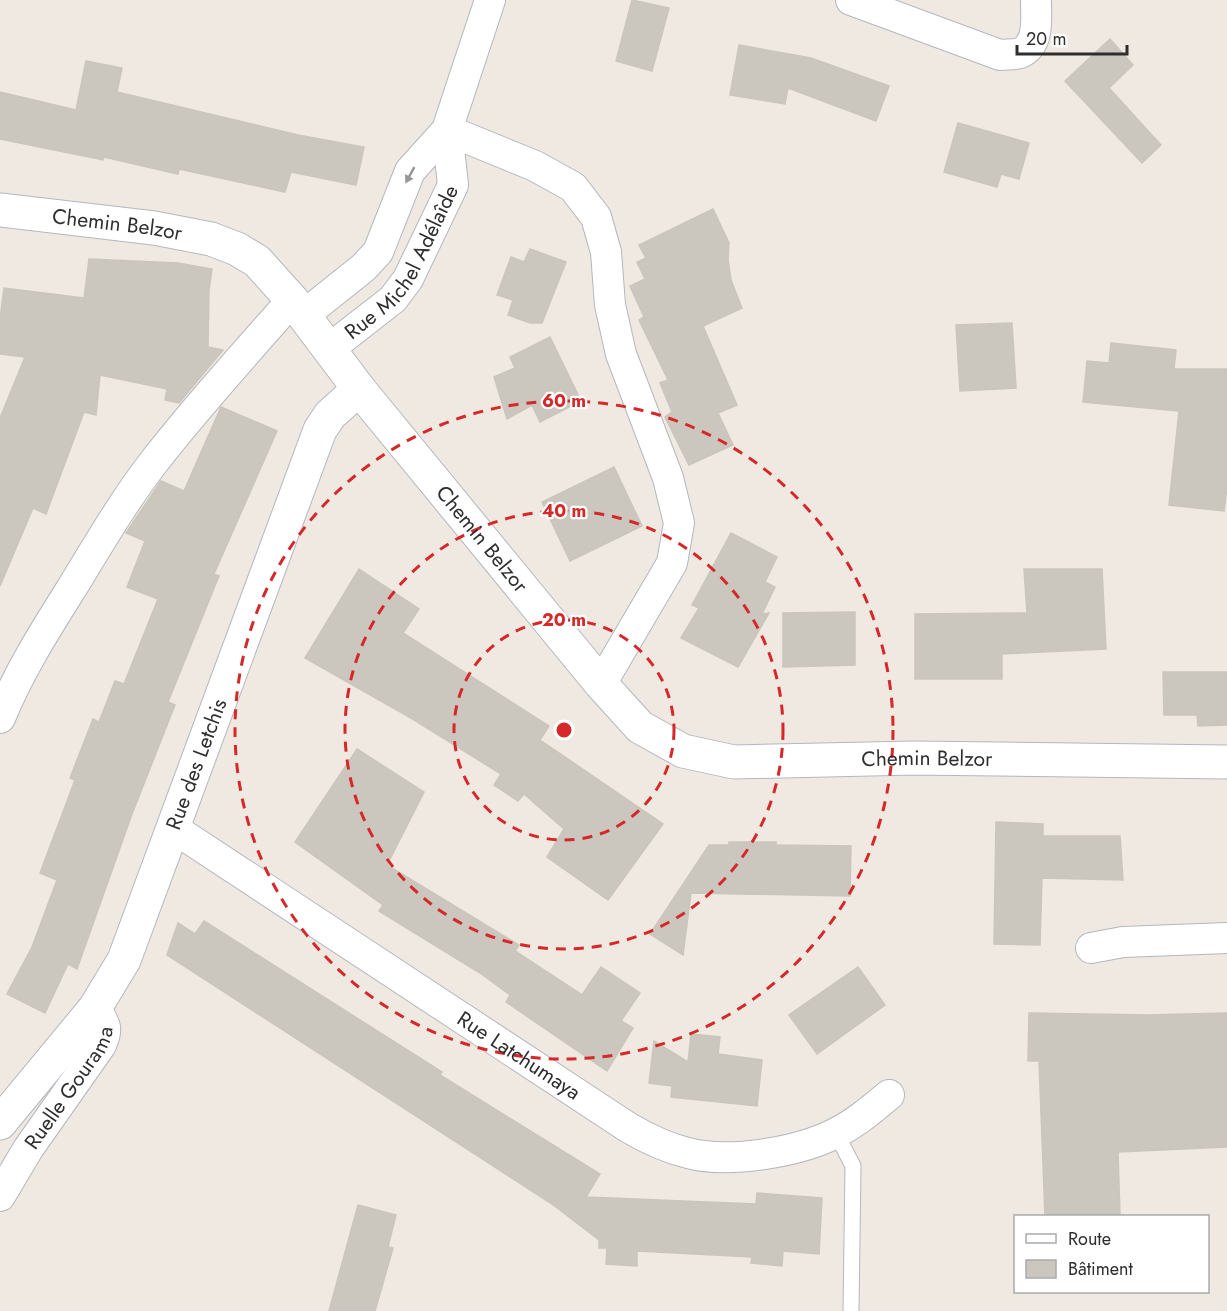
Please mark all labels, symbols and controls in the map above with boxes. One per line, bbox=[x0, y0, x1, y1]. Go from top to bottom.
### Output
scale bar bbox=[1017, 18, 1126, 56]
text: 20 m bbox=[1026, 26, 1066, 52]
one-way arrow bbox=[405, 167, 415, 184]
street label: Rue Michel Adélaîde bbox=[338, 180, 466, 346]
street label: Chemin Belzor bbox=[50, 201, 185, 248]
text: 60 m bbox=[542, 388, 586, 414]
street label: Chemin Belzor bbox=[429, 479, 536, 600]
text: 40 m bbox=[542, 498, 586, 524]
text: 20 m bbox=[542, 607, 586, 633]
street label: Rue des Letchis bbox=[158, 694, 234, 834]
centre of rings bbox=[554, 720, 574, 740]
street label: Chemin Belzor bbox=[861, 743, 993, 774]
street label: Rue Latchumaya bbox=[451, 1004, 587, 1107]
street label: Ruelle Gourama bbox=[17, 1026, 121, 1155]
legend bbox=[1014, 1215, 1209, 1293]
text: Route bbox=[1068, 1226, 1111, 1252]
text: Bâtiment bbox=[1068, 1256, 1134, 1282]

